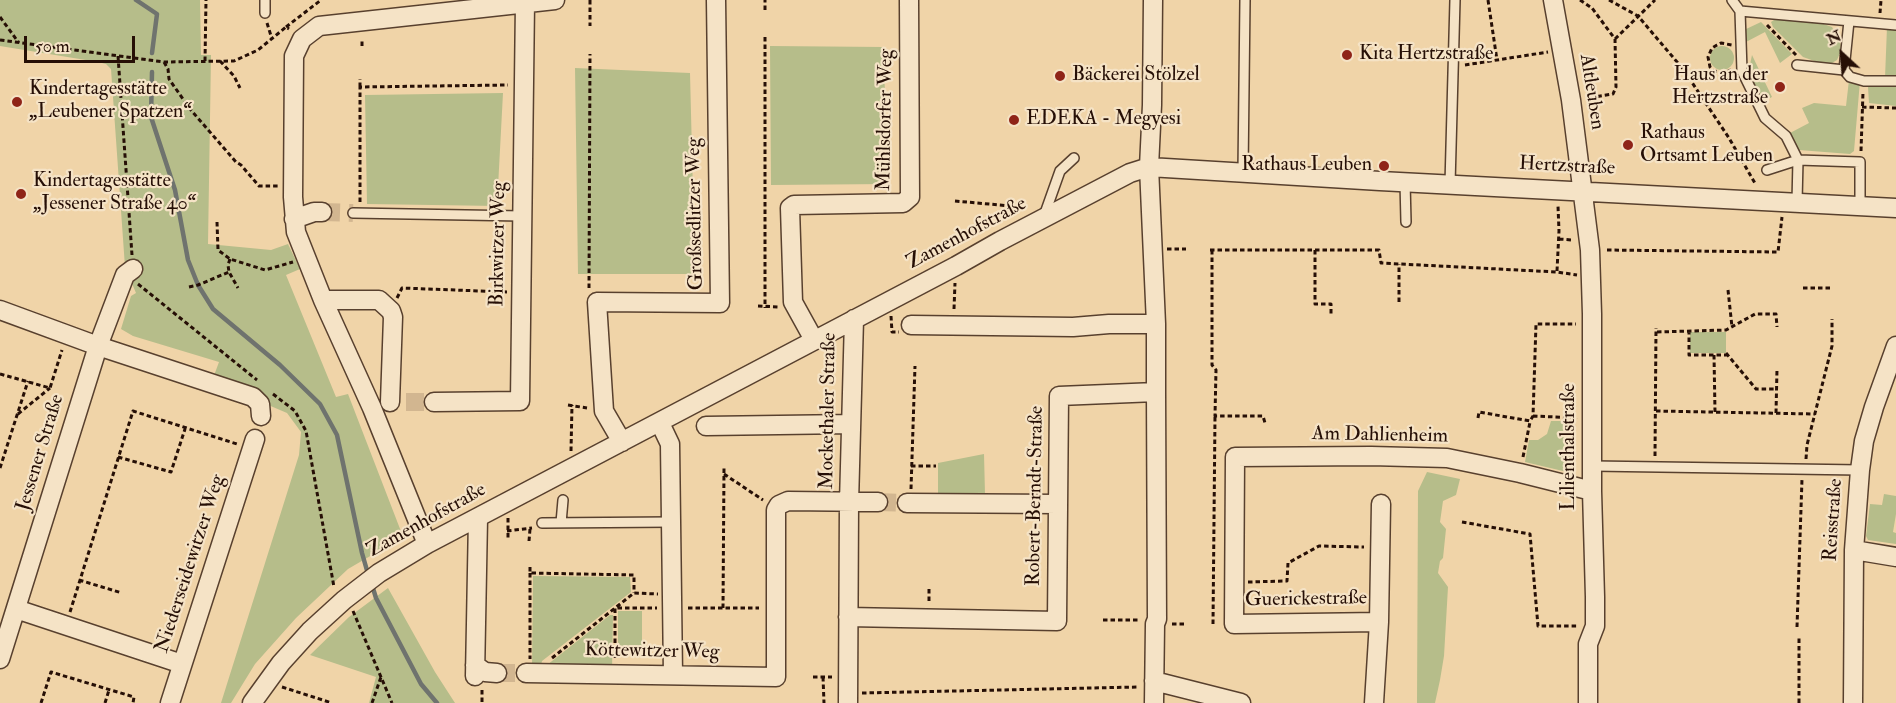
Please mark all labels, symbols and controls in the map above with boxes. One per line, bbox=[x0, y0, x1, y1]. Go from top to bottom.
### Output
scale bar bbox=[27, 24, 138, 62]
north arrow bbox=[1812, 24, 1872, 84]
text: N bbox=[1823, 26, 1845, 50]
text: 50 m bbox=[35, 35, 70, 58]
place label: Kita Hertzstraße bbox=[1359, 43, 1493, 67]
marker: Kita Hertzstraße bbox=[1340, 48, 1354, 62]
street label: Mühlsdorfer Weg bbox=[873, 49, 899, 191]
street label: Altleuben bbox=[1573, 52, 1609, 132]
place label: Bäckerei Stölzel bbox=[1072, 64, 1200, 88]
place label: Haus an der Hertzstraße bbox=[1672, 64, 1768, 111]
marker: Bäckerei Stölzel bbox=[1053, 69, 1067, 83]
place label: Kindertagesstätte „Leubener Spatzen“ bbox=[29, 78, 192, 125]
marker: Haus an der Hertzstraße bbox=[1773, 80, 1787, 94]
marker: Kindertagesstätte „Leubener Spatzen“ bbox=[10, 95, 24, 109]
place label: EDEKA - Megyesi bbox=[1026, 108, 1181, 132]
marker: EDEKA - Megyesi bbox=[1007, 113, 1021, 127]
place label: Rathaus Ortsamt Leuben bbox=[1640, 122, 1773, 169]
street label: Großsedlitzer Weg bbox=[683, 137, 709, 291]
marker: Rathaus Ortsamt Leuben bbox=[1621, 138, 1635, 152]
street label: Hertzstraße bbox=[1518, 152, 1616, 182]
place label: Rathaus Leuben bbox=[1241, 154, 1372, 178]
marker: Rathaus Leuben bbox=[1377, 159, 1391, 173]
place label: Kindertagesstätte „Jessener Straße 40“ bbox=[33, 170, 196, 217]
street label: Birkwitzer Weg bbox=[486, 181, 512, 307]
marker: Kindertagesstätte „Jessener Straße 40“ bbox=[14, 187, 28, 201]
street label: Zamenhofstraße bbox=[903, 192, 1031, 276]
street label: Mockethaler Straße bbox=[816, 332, 842, 490]
street label: Lilienthalstraße bbox=[1558, 383, 1582, 511]
street label: Jessener Straße bbox=[12, 392, 70, 514]
street label: Robert-Berndt-Straße bbox=[1022, 405, 1050, 587]
street label: Am Dahlienheim bbox=[1312, 423, 1448, 449]
street label: Niederseidewitzer Weg bbox=[151, 472, 231, 656]
street label: Zamenhofstraße bbox=[363, 478, 491, 564]
street label: Reisstraße bbox=[1819, 478, 1849, 562]
street label: Guerickestraße bbox=[1245, 587, 1367, 613]
street label: Köttewitzer Weg bbox=[584, 639, 720, 665]

